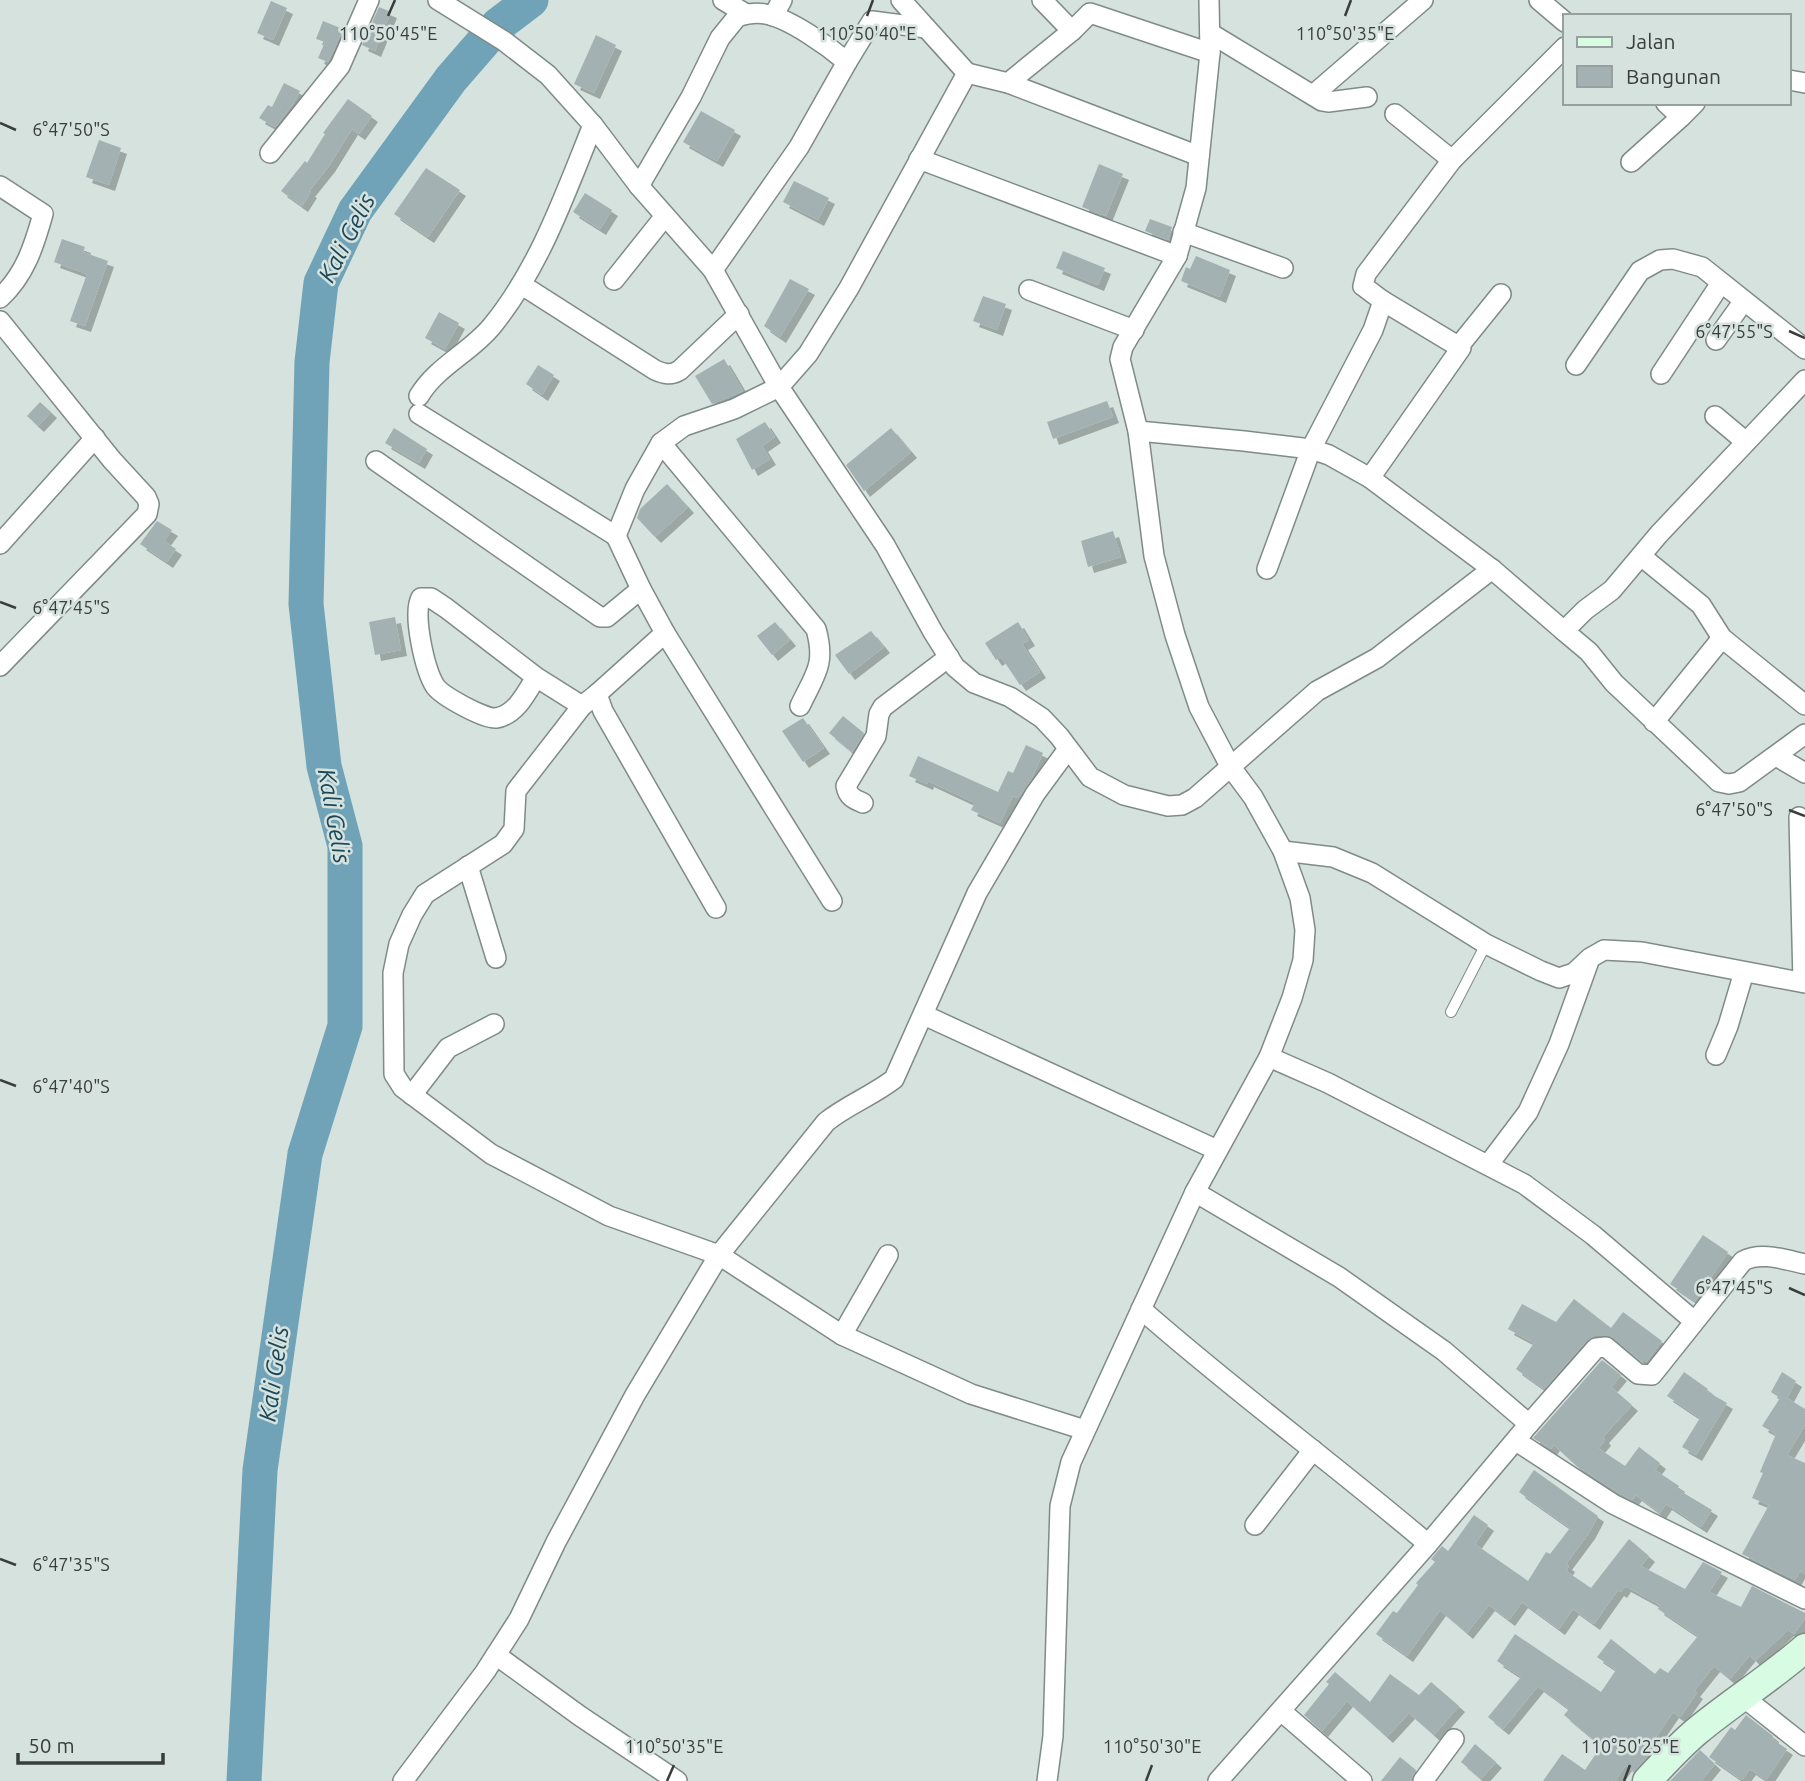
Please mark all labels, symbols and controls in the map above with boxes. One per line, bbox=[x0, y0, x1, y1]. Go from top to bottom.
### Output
legend bbox=[1563, 14, 1791, 105]
text: 110°50'45"E bbox=[339, 23, 437, 43]
text: 110°50'40"E bbox=[818, 23, 916, 43]
text: 110°50'35"E bbox=[1296, 23, 1394, 43]
text: Jalan bbox=[1626, 29, 1675, 53]
text: Bangunan bbox=[1626, 64, 1721, 88]
text: 6°47'50"S bbox=[32, 119, 110, 139]
water label: Kali Gelis bbox=[313, 189, 380, 287]
text: 6°47'55"S bbox=[1695, 321, 1773, 341]
text: 6°47'45"S bbox=[32, 597, 110, 617]
water label: Kali Gelis bbox=[313, 766, 356, 865]
text: 6°47'50"S bbox=[1695, 799, 1773, 819]
text: 6°47'40"S bbox=[32, 1076, 110, 1096]
text: 6°47'45"S bbox=[1695, 1277, 1773, 1297]
water label: Kali Gelis bbox=[253, 1325, 294, 1423]
text: 6°47'35"S bbox=[32, 1554, 110, 1574]
scale bar bbox=[18, 1722, 163, 1766]
text: 50 m bbox=[28, 1733, 75, 1757]
text: 110°50'35"E bbox=[625, 1736, 723, 1756]
text: 110°50'30"E bbox=[1103, 1736, 1201, 1756]
text: 110°50'25"E bbox=[1581, 1736, 1679, 1756]

